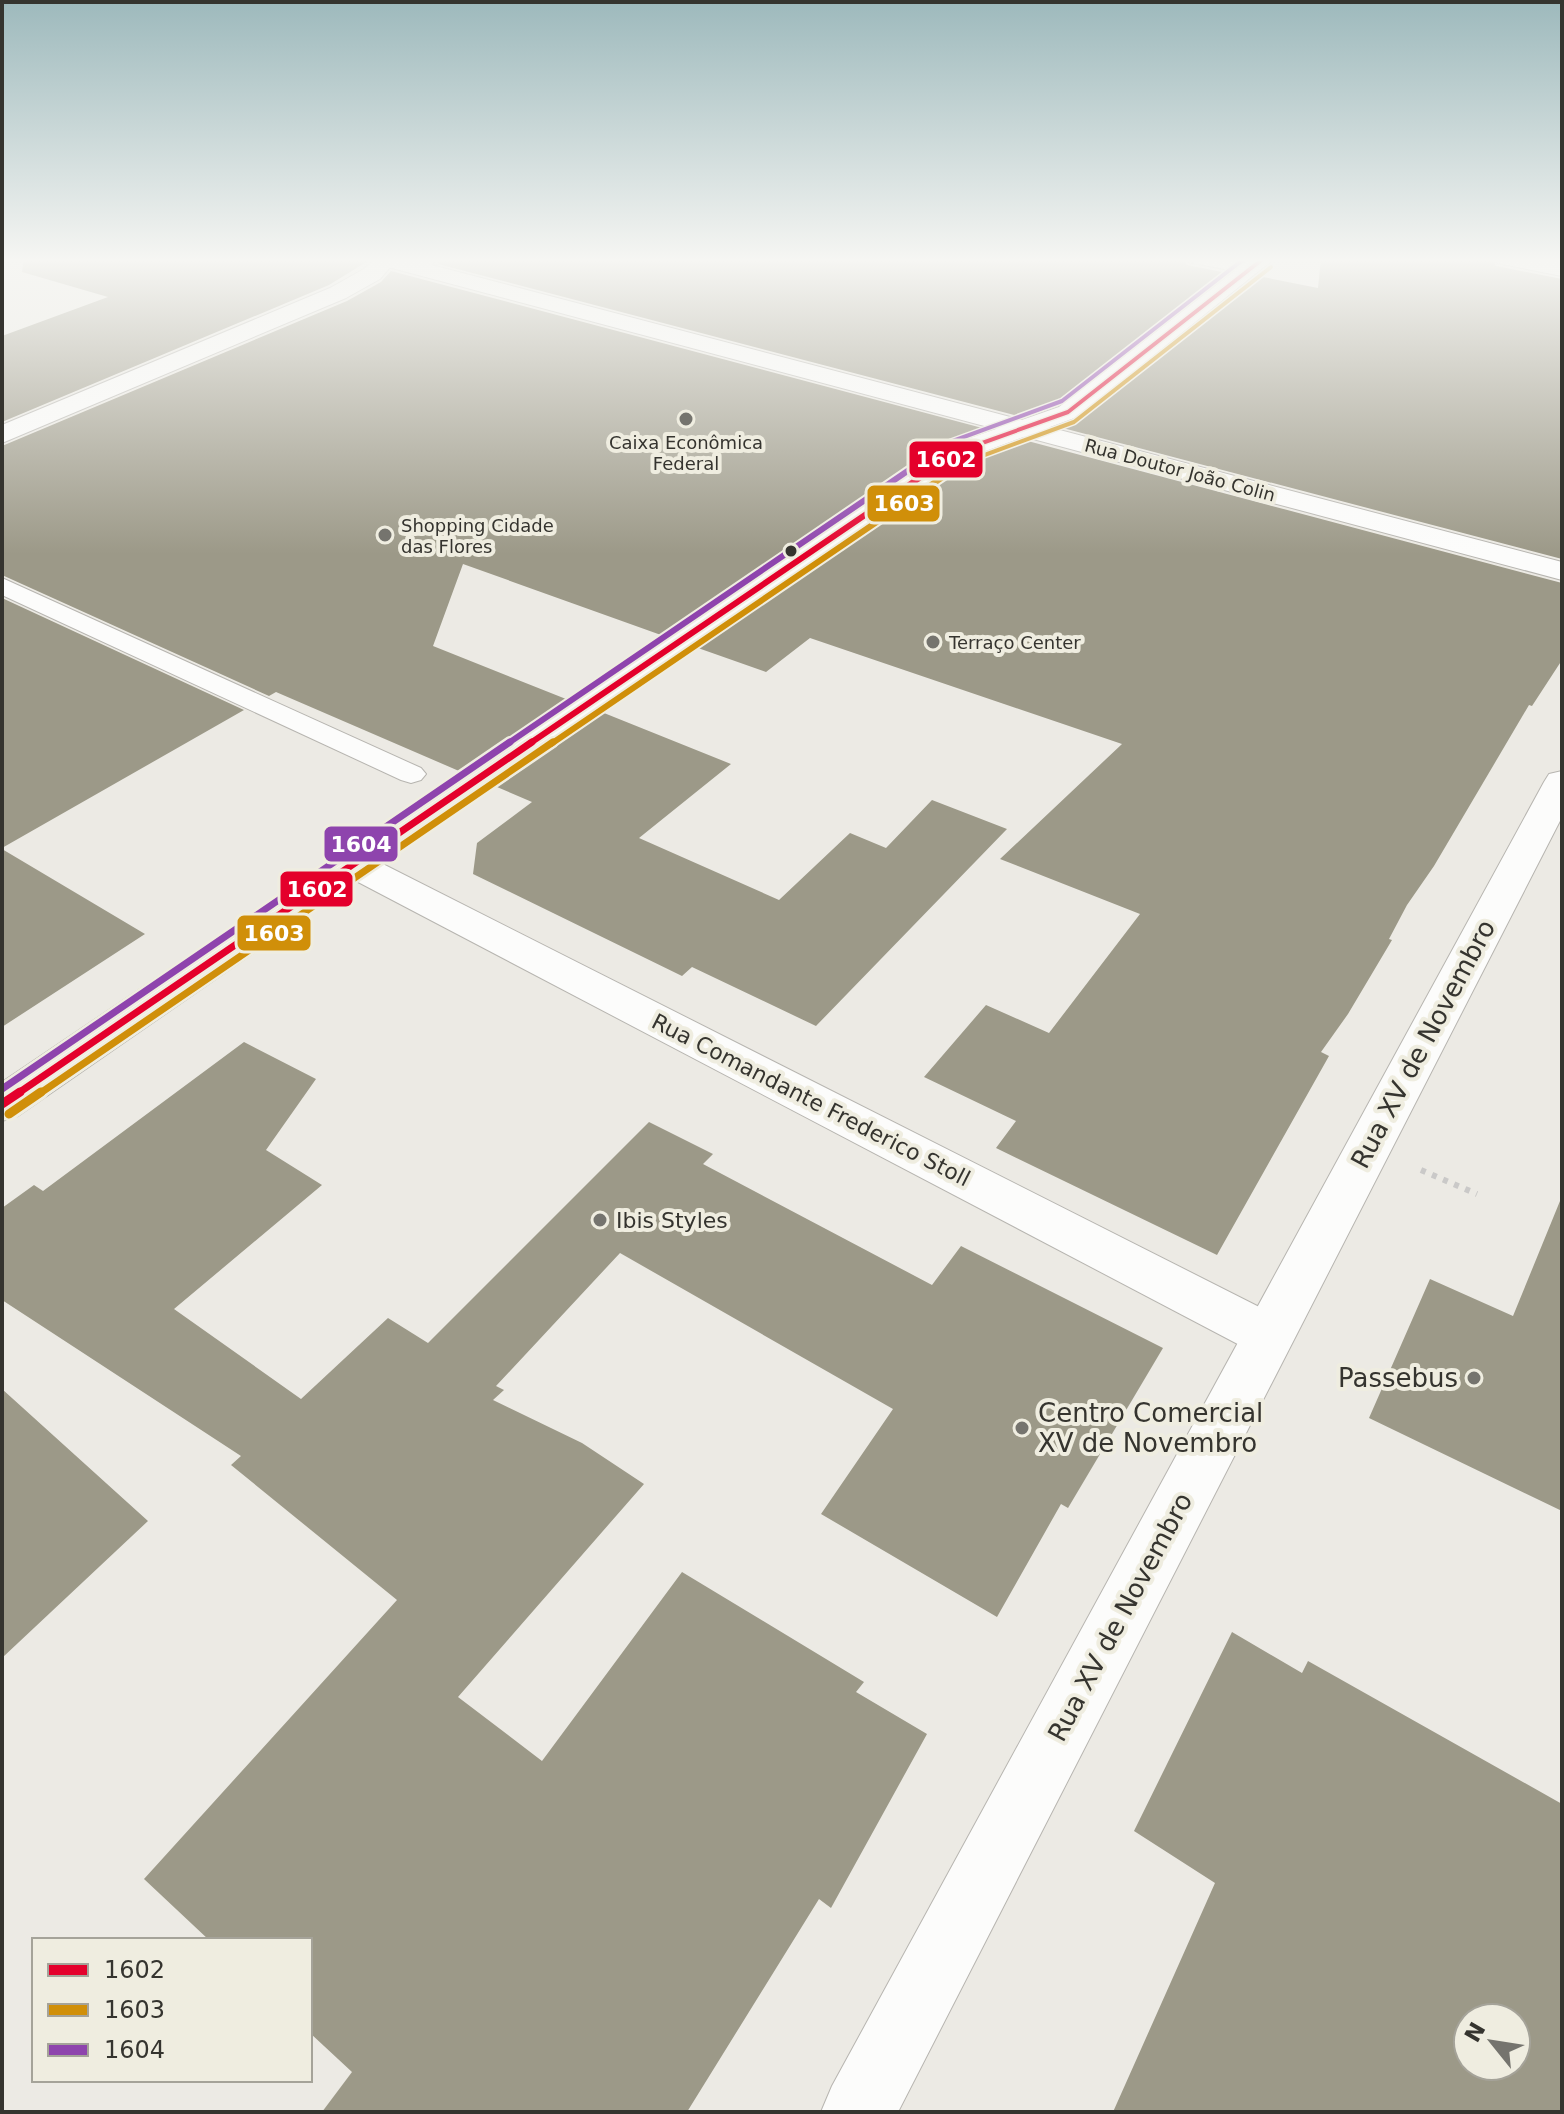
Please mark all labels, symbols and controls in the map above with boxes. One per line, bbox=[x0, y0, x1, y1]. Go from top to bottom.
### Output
marker: Caixa Econômica Federal bbox=[677, 410, 695, 428]
place label: Caixa Econômica Federal bbox=[609, 432, 763, 474]
street label: Rua Doutor João Colin bbox=[1082, 434, 1278, 506]
line badge: 1602 bbox=[908, 440, 984, 479]
text: 1602 bbox=[915, 447, 977, 472]
line badge: 1603 bbox=[866, 484, 941, 523]
text: 1603 bbox=[873, 491, 935, 516]
place label: Shopping Cidade das Flores bbox=[401, 515, 554, 557]
marker: Shopping Cidade das Flores bbox=[376, 526, 394, 544]
unlabelled marker bbox=[783, 543, 799, 559]
place label: Terraço Center bbox=[948, 632, 1081, 653]
marker: Terraço Center bbox=[924, 633, 942, 651]
line badge: 1604 bbox=[323, 825, 399, 863]
text: 1604 bbox=[330, 832, 392, 857]
line badge: 1602 bbox=[279, 870, 354, 908]
text: 1602 bbox=[286, 877, 348, 902]
line badge: 1603 bbox=[236, 914, 312, 952]
street label: Rua XV de Novembro bbox=[1345, 915, 1501, 1173]
text: 1603 bbox=[243, 921, 305, 946]
street label: Rua Comandante Frederico Stoll bbox=[648, 1009, 974, 1191]
place label: Ibis Styles bbox=[616, 1208, 728, 1233]
marker: Ibis Styles bbox=[591, 1211, 609, 1229]
place label: Passebus bbox=[1338, 1363, 1458, 1393]
marker: Passebus bbox=[1465, 1369, 1483, 1387]
place label: Centro Comercial XV de Novembro bbox=[1038, 1398, 1263, 1458]
marker: Centro Comercial XV de Novembro bbox=[1013, 1419, 1031, 1437]
street label: Rua XV de Novembro bbox=[1042, 1488, 1198, 1746]
legend bbox=[32, 1938, 312, 2082]
text: 1602 bbox=[104, 1956, 165, 1984]
text: 1603 bbox=[104, 1996, 165, 2024]
north arrow bbox=[1452, 2002, 1532, 2082]
text: N bbox=[1460, 2018, 1491, 2046]
text: 1604 bbox=[104, 2036, 165, 2064]

